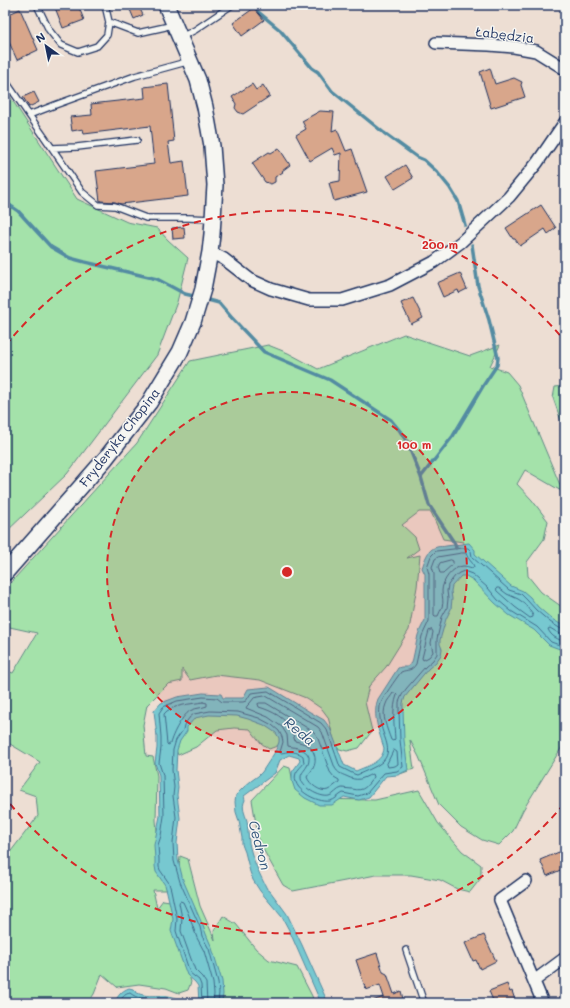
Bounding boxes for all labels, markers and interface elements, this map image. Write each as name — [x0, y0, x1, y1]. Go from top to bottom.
street label: Łabędzia — [475, 22, 535, 46]
north arrow — [26, 26, 66, 66]
text: N — [33, 29, 48, 46]
text: 200 m — [422, 236, 458, 252]
street label: Fryderyka Chopina — [75, 384, 163, 490]
text: 100 m — [397, 436, 431, 452]
centre of rings — [280, 565, 294, 579]
water label: Reda — [280, 712, 320, 750]
water label: Cedron — [244, 818, 276, 872]

